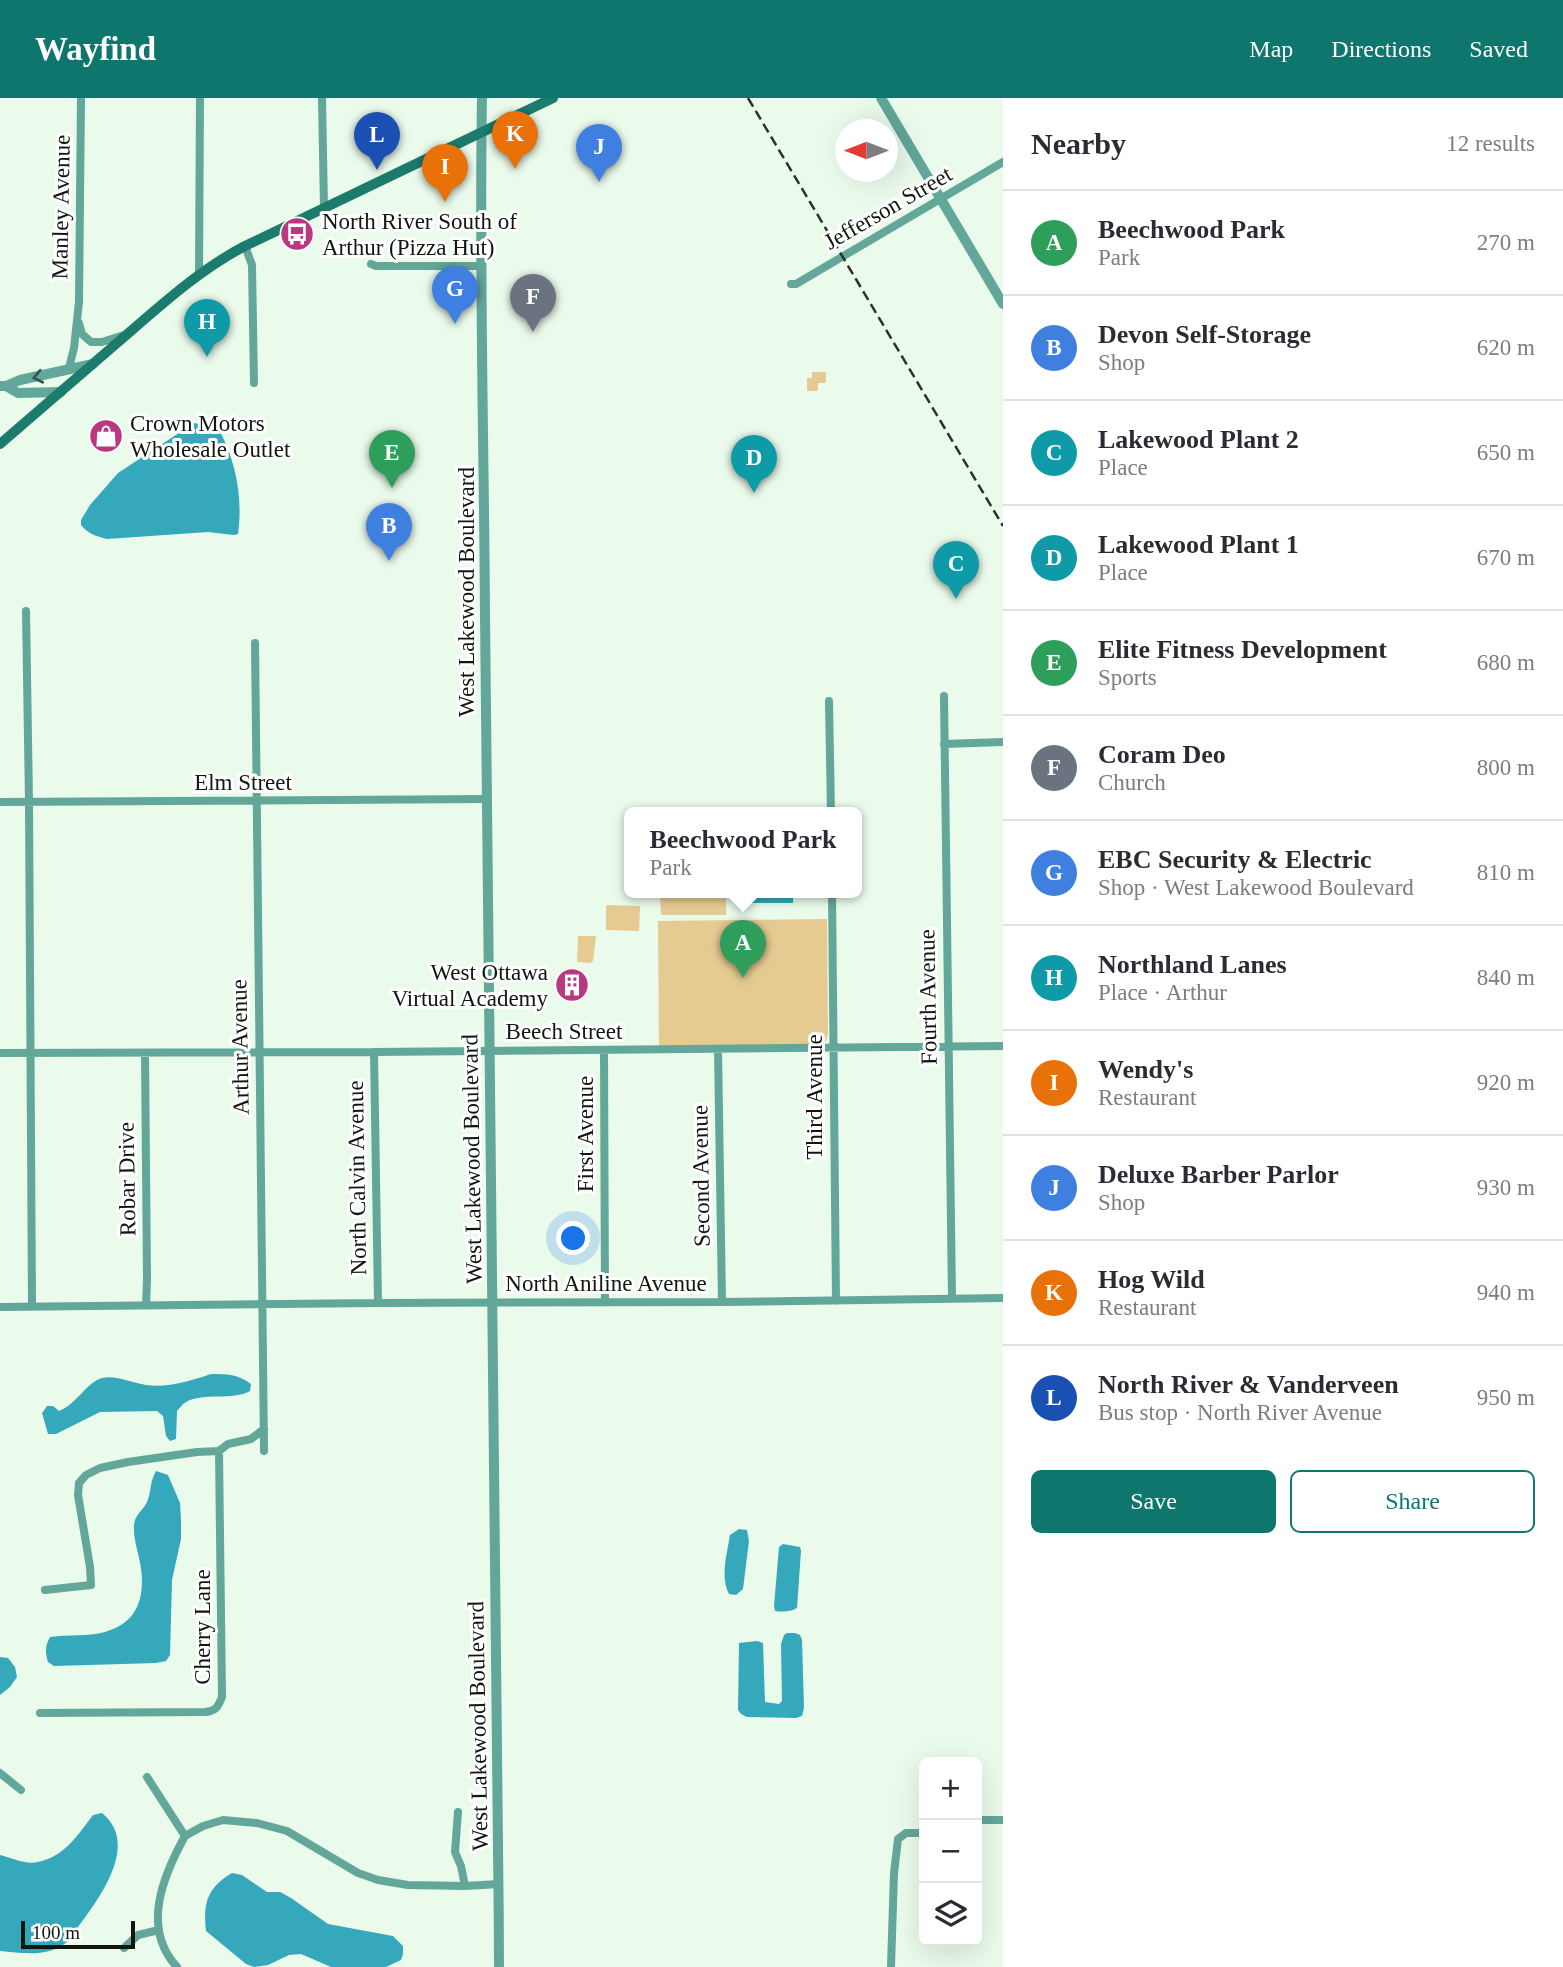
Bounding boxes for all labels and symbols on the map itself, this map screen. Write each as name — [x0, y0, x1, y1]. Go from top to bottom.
pin: K — [492, 111, 538, 169]
pin: L — [354, 112, 400, 170]
north arrow — [835, 119, 898, 182]
pin: J — [576, 124, 622, 182]
street label: Manley Avenue — [47, 135, 75, 279]
pin: I — [422, 144, 468, 202]
street label: Jefferson Street — [820, 161, 957, 255]
place label: North River South of Arthur (Pizza Hut) — [322, 209, 517, 260]
bus stop icon: North River South of Arthur (Pizza Hut) — [278, 215, 316, 253]
pin: G — [432, 266, 478, 324]
pin: F — [510, 274, 556, 332]
pin: H — [184, 299, 230, 357]
one-way arrow — [32, 369, 44, 384]
place label: Crown Motors Wholesale Outlet — [130, 411, 291, 462]
shop icon: Crown Motors Wholesale Outlet — [87, 417, 125, 455]
pin: E — [369, 430, 415, 488]
pin: D — [731, 435, 777, 493]
street label: West Lakewood Boulevard — [454, 467, 479, 717]
pin: B — [366, 503, 412, 561]
pin: C — [933, 541, 979, 599]
street label: Elm Street — [194, 770, 292, 795]
pin: A — [720, 920, 766, 978]
street label: Fourth Avenue — [914, 929, 942, 1065]
place label: West Ottawa Virtual Academy — [392, 960, 548, 1011]
building icon: West Ottawa Virtual Academy — [553, 966, 591, 1004]
street label: Arthur Avenue — [226, 979, 254, 1115]
street label: Beech Street — [506, 1019, 623, 1044]
street label: West Lakewood Boulevard — [457, 1033, 487, 1284]
street label: Third Avenue — [802, 1034, 827, 1160]
street label: First Avenue — [573, 1076, 598, 1192]
street label: North Calvin Avenue — [343, 1080, 371, 1276]
street label: Second Avenue — [687, 1105, 715, 1247]
street label: Robar Drive — [114, 1122, 140, 1236]
your location — [556, 1221, 590, 1255]
street label: North Aniline Avenue — [505, 1271, 707, 1296]
street label: Cherry Lane — [190, 1569, 215, 1685]
street label: West Lakewood Boulevard — [463, 1600, 493, 1851]
scale bar — [21, 1918, 135, 1950]

